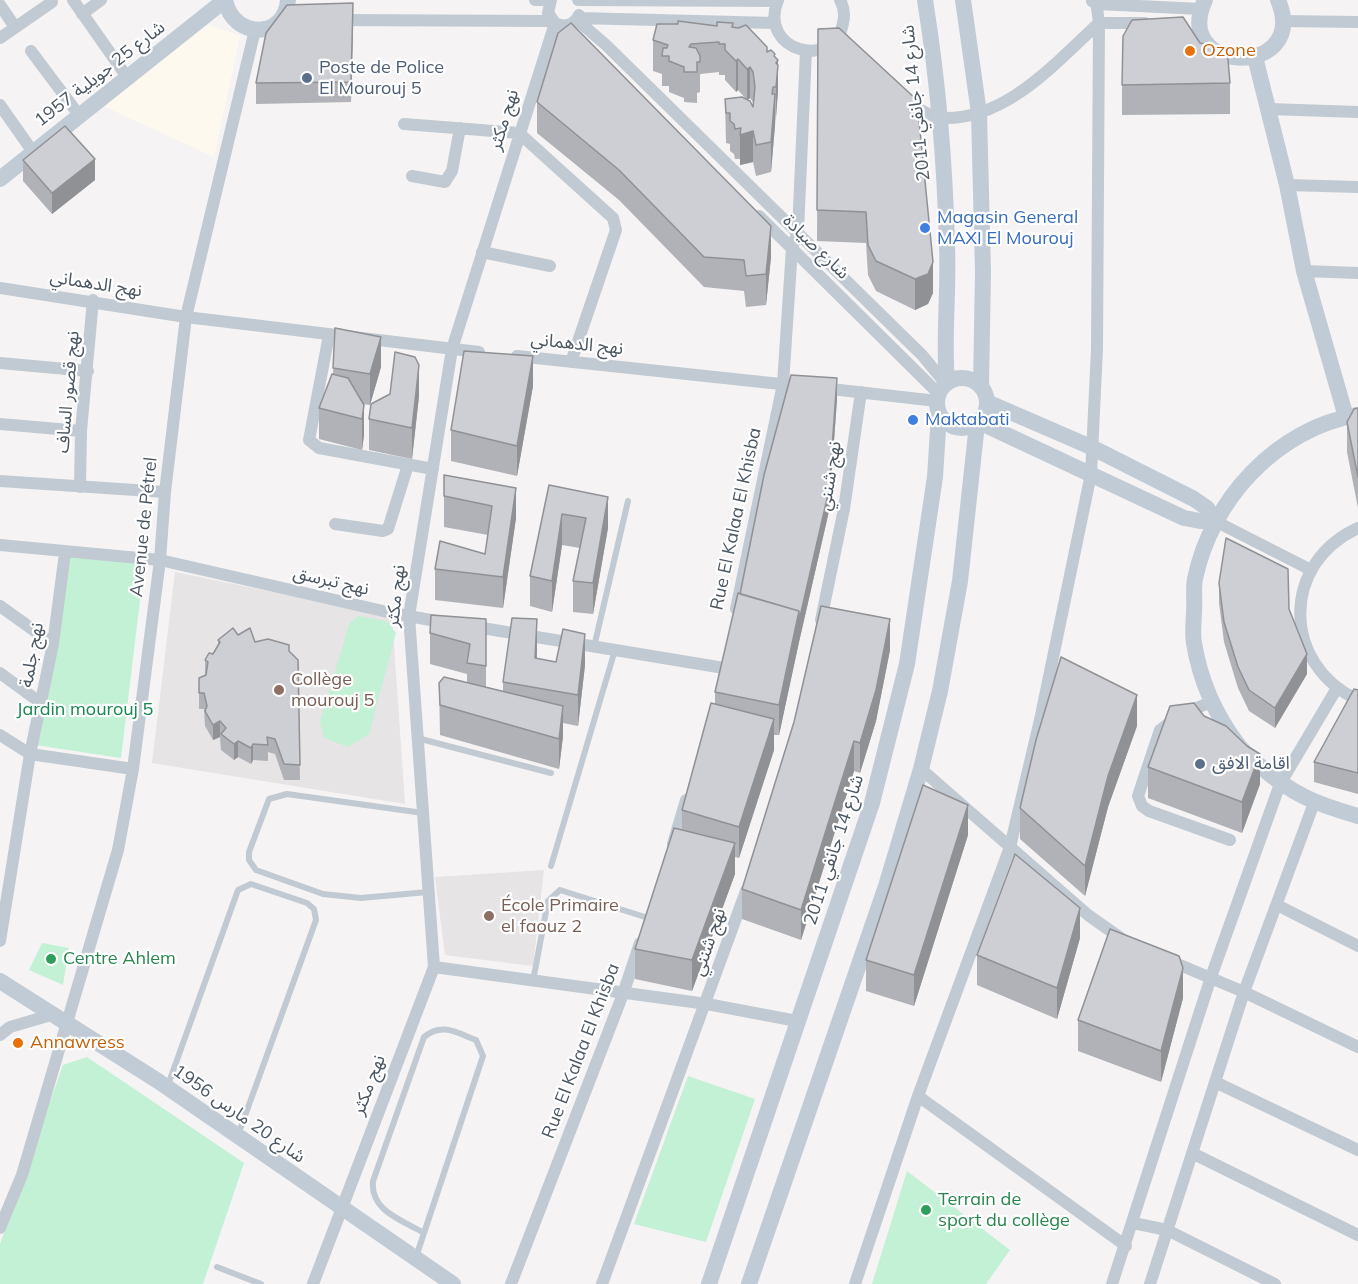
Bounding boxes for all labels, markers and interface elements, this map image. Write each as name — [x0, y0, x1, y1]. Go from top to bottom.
street label: شارع 25 جويلية 1957 — [31, 16, 169, 132]
street label: شارع 14 جانفي 2011 — [897, 24, 935, 182]
place label: Ozone — [1202, 40, 1256, 62]
marker: Ozone — [1183, 44, 1197, 58]
place label: Poste de Police El Mourouj 5 — [319, 57, 444, 100]
marker: Poste de Police El Mourouj 5 — [300, 71, 314, 85]
street label: نهج مكثر — [484, 87, 524, 153]
place label: Magasin General MAXI El Mourouj — [937, 207, 1078, 250]
street label: شارع صيادة — [778, 210, 854, 284]
marker: Magasin General MAXI El Mourouj — [918, 221, 932, 235]
street label: نهج الدهماني — [48, 266, 144, 302]
street label: نهج الدهماني — [530, 328, 624, 360]
street label: نهج قصور الساف — [52, 330, 84, 454]
place label: Maktabati — [925, 409, 1010, 431]
marker: Maktabati — [906, 413, 920, 427]
street label: Rue El Kalaa El Khisba — [706, 426, 766, 612]
street label: نهج شنني — [814, 440, 846, 512]
street label: Avenue de Pétrel — [126, 456, 162, 598]
street label: نهج تبرسق — [291, 562, 371, 600]
street label: نهج مكثر — [382, 564, 410, 628]
street label: نهج جلمة — [16, 621, 48, 689]
place label: Collège mourouj 5 — [291, 669, 374, 712]
marker: Collège mourouj 5 — [272, 683, 286, 697]
park label: Jardin mourouj 5 — [17, 699, 153, 721]
place label: اقامة الافق — [1212, 753, 1290, 775]
marker: اقامة الافق — [1193, 757, 1207, 771]
street label: شارع 14 جانفي 2011 — [799, 772, 869, 928]
place label: École Primaire el faouz 2 — [501, 895, 619, 938]
street label: نهج شنني — [687, 905, 731, 979]
marker: École Primaire el faouz 2 — [482, 909, 496, 923]
place label: Centre Ahlem — [63, 948, 176, 970]
marker: Centre Ahlem — [44, 952, 58, 966]
street label: Rue El Kalaa El Khisba — [538, 960, 624, 1142]
place label: Annawress — [30, 1032, 125, 1054]
marker: Annawress — [11, 1036, 25, 1050]
street label: نهج مكثر — [348, 1052, 390, 1118]
street label: شارع 20 مارس 1956 — [169, 1060, 309, 1168]
place label: Terrain de sport du collège — [938, 1189, 1070, 1232]
marker: Terrain de sport du collège — [919, 1203, 933, 1217]

